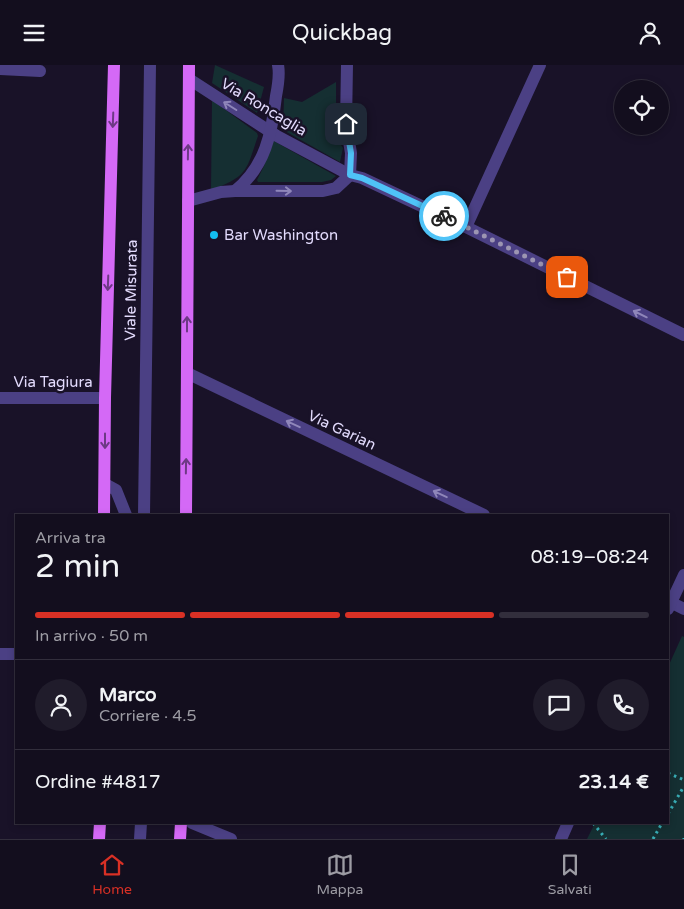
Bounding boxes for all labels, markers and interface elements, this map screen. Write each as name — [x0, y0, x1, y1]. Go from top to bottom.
icon: menu — [20, 19, 48, 47]
icon: person — [636, 19, 664, 47]
text: Quickbag — [292, 20, 392, 46]
street label: Via Roncaglia — [218, 74, 310, 140]
map controls — [614, 80, 669, 135]
button: locate — [614, 80, 669, 135]
one-way arrow — [223, 101, 237, 111]
pin — [325, 103, 367, 145]
icon: home — [332, 110, 360, 138]
one-way arrow — [108, 112, 117, 128]
one-way arrow — [183, 144, 193, 160]
one-way arrow — [275, 186, 291, 195]
courier — [419, 191, 469, 241]
icon: bike — [430, 202, 458, 230]
place label: Bar Washington — [224, 226, 338, 244]
marker: Bar Washington — [208, 229, 220, 241]
street label: Viale Misurata — [121, 239, 141, 341]
pin — [546, 256, 588, 298]
icon: bag — [553, 263, 581, 291]
one-way arrow — [104, 274, 113, 290]
one-way arrow — [633, 308, 648, 318]
one-way arrow — [182, 316, 192, 332]
street label: Via Tagiura — [13, 373, 93, 391]
street label: Via Garian — [305, 406, 379, 454]
one-way arrow — [286, 419, 301, 429]
one-way arrow — [100, 432, 110, 449]
one-way arrow — [181, 459, 191, 475]
one-way arrow — [432, 489, 447, 499]
text: Arriva tra — [35, 528, 106, 548]
text: 08:19–08:24 — [531, 546, 649, 568]
text: 2 min — [35, 548, 120, 586]
text: In arrivo · 50 m — [35, 626, 148, 646]
button: person — [35, 679, 87, 731]
button: chat — [533, 679, 585, 731]
button: phone — [597, 679, 649, 731]
text: Marco — [99, 684, 157, 706]
text: Corriere · 4.5 — [99, 706, 197, 726]
text: Ordine #4817 — [35, 771, 161, 793]
text: 23.14 € — [578, 771, 649, 793]
tab: Home — [92, 851, 132, 898]
tab: Mappa — [316, 851, 363, 898]
tab: Salvati — [548, 851, 592, 898]

